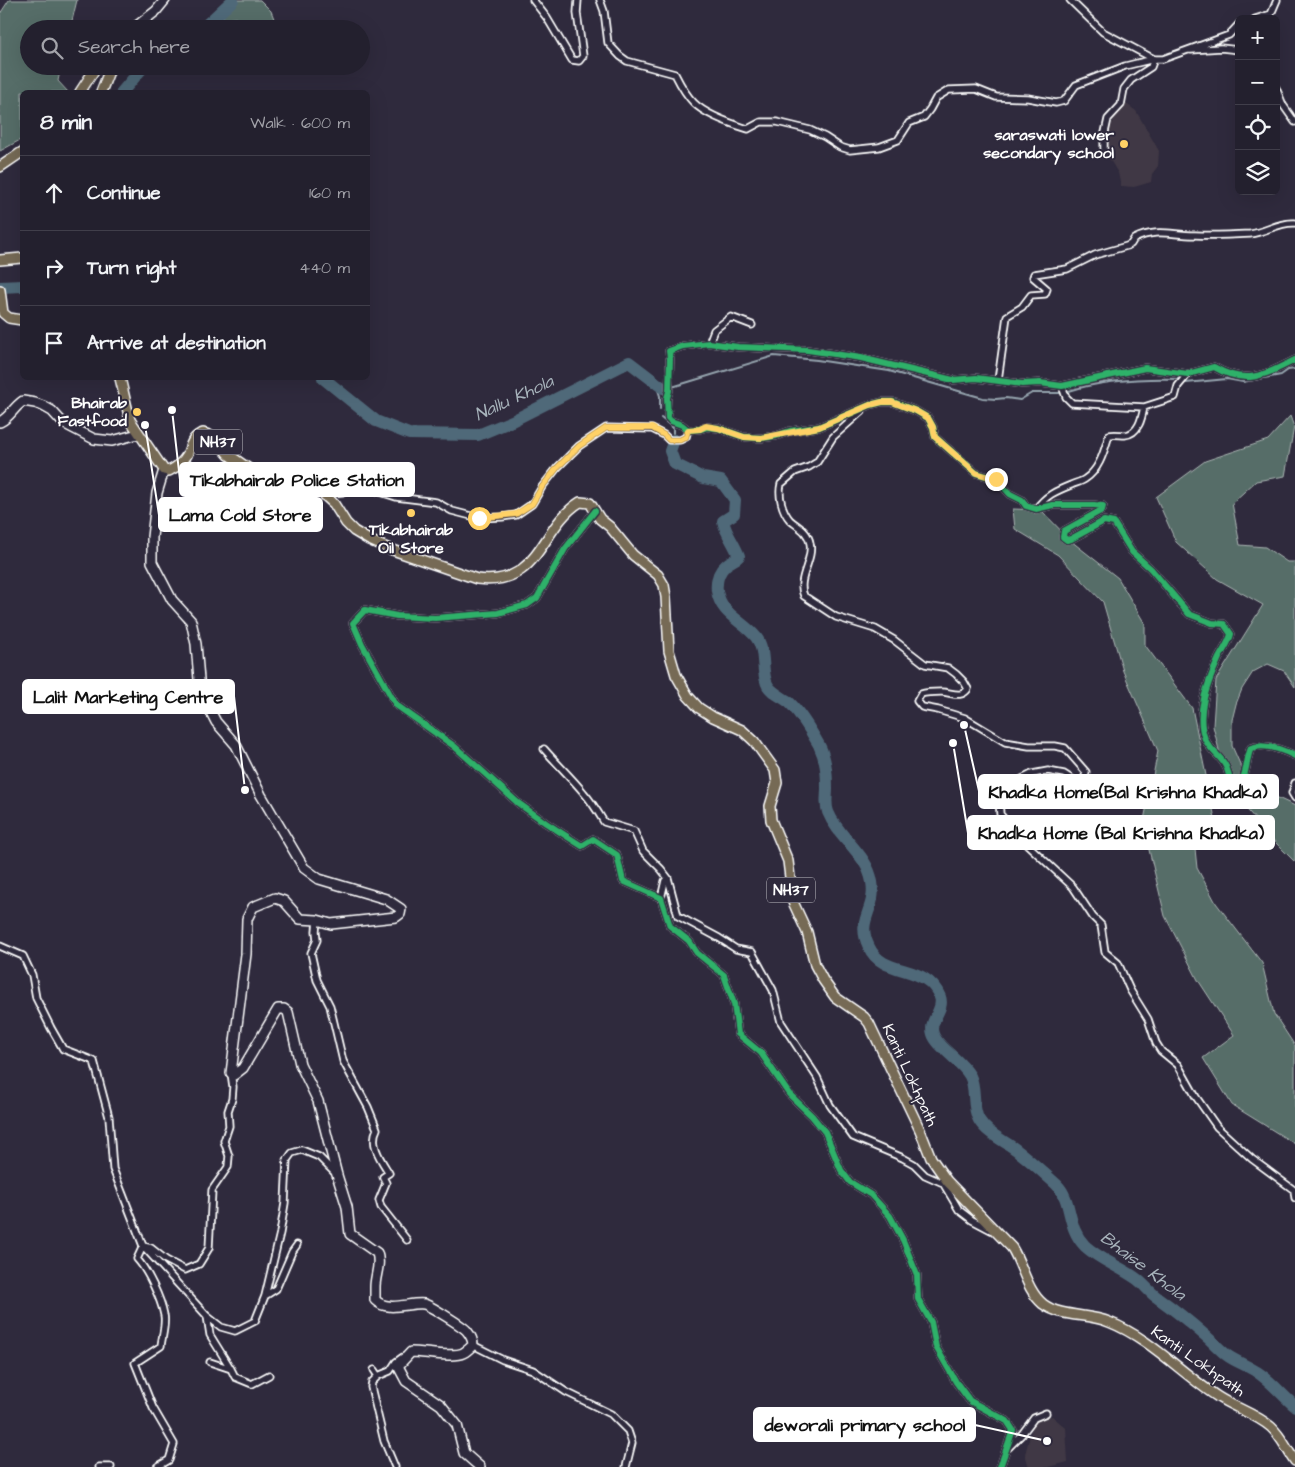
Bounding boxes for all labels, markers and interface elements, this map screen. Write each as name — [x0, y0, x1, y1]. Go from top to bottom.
map controls — [1235, 15, 1280, 195]
button: + — [1235, 15, 1280, 60]
search box — [20, 20, 370, 75]
icon: search — [38, 34, 66, 62]
text: Search here — [78, 34, 190, 61]
button: − — [1235, 60, 1280, 105]
button: locate — [1235, 105, 1280, 150]
text: 8 min — [40, 108, 92, 137]
text: Walk · 600 m — [250, 112, 350, 134]
place label: saraswati lower secondary school — [983, 124, 1114, 165]
marker: saraswati lower secondary school — [1118, 138, 1130, 150]
button: layers — [1235, 150, 1280, 195]
icon: ahead — [40, 179, 68, 207]
text: Continue — [87, 180, 161, 207]
text: 160 m — [309, 182, 350, 204]
icon: right — [40, 254, 68, 282]
text: Turn right — [87, 255, 176, 282]
text: 440 m — [299, 257, 350, 279]
icon: arrive — [40, 329, 68, 357]
text: Arrive at destination — [87, 330, 266, 357]
water label: Nallu Khola — [470, 368, 558, 427]
place label: Bhairab Fastfood — [58, 392, 128, 432]
marker: Bhairab Fastfood — [131, 406, 143, 418]
road number: NH37 — [194, 430, 242, 454]
callout: Tikabhairab Police Station — [180, 463, 414, 496]
text: Tikabhairab Police Station — [189, 468, 404, 493]
route end — [985, 468, 1008, 491]
callout: Lama Cold Store — [159, 498, 322, 531]
text: Lama Cold Store — [169, 503, 312, 528]
marker: Tikabhairab Oil Store — [405, 507, 417, 519]
route start — [468, 507, 491, 530]
place label: Tikabhairab Oil Store — [368, 519, 453, 559]
callout: Lalit Marketing Centre — [23, 680, 234, 713]
text: Lalit Marketing Centre — [33, 685, 223, 711]
callout: Khadka Home(Bal Krishna Khadka) — [979, 775, 1278, 808]
text: Khadka Home(Bal Krishna Khadka) — [988, 780, 1268, 805]
callout: Khadka Home (Bal Krishna Khadka) — [968, 816, 1274, 849]
text: Khadka Home (Bal Krishna Khadka) — [978, 821, 1265, 846]
road number: NH37 — [767, 878, 815, 902]
street label: Kanti Lokhpath — [877, 1020, 943, 1130]
water label: Bhaise Khola — [1095, 1225, 1192, 1307]
street label: Kanti Lokhpath — [1146, 1320, 1250, 1402]
callout: deworali primary school — [754, 1408, 975, 1441]
text: deworali primary school — [764, 1413, 966, 1439]

